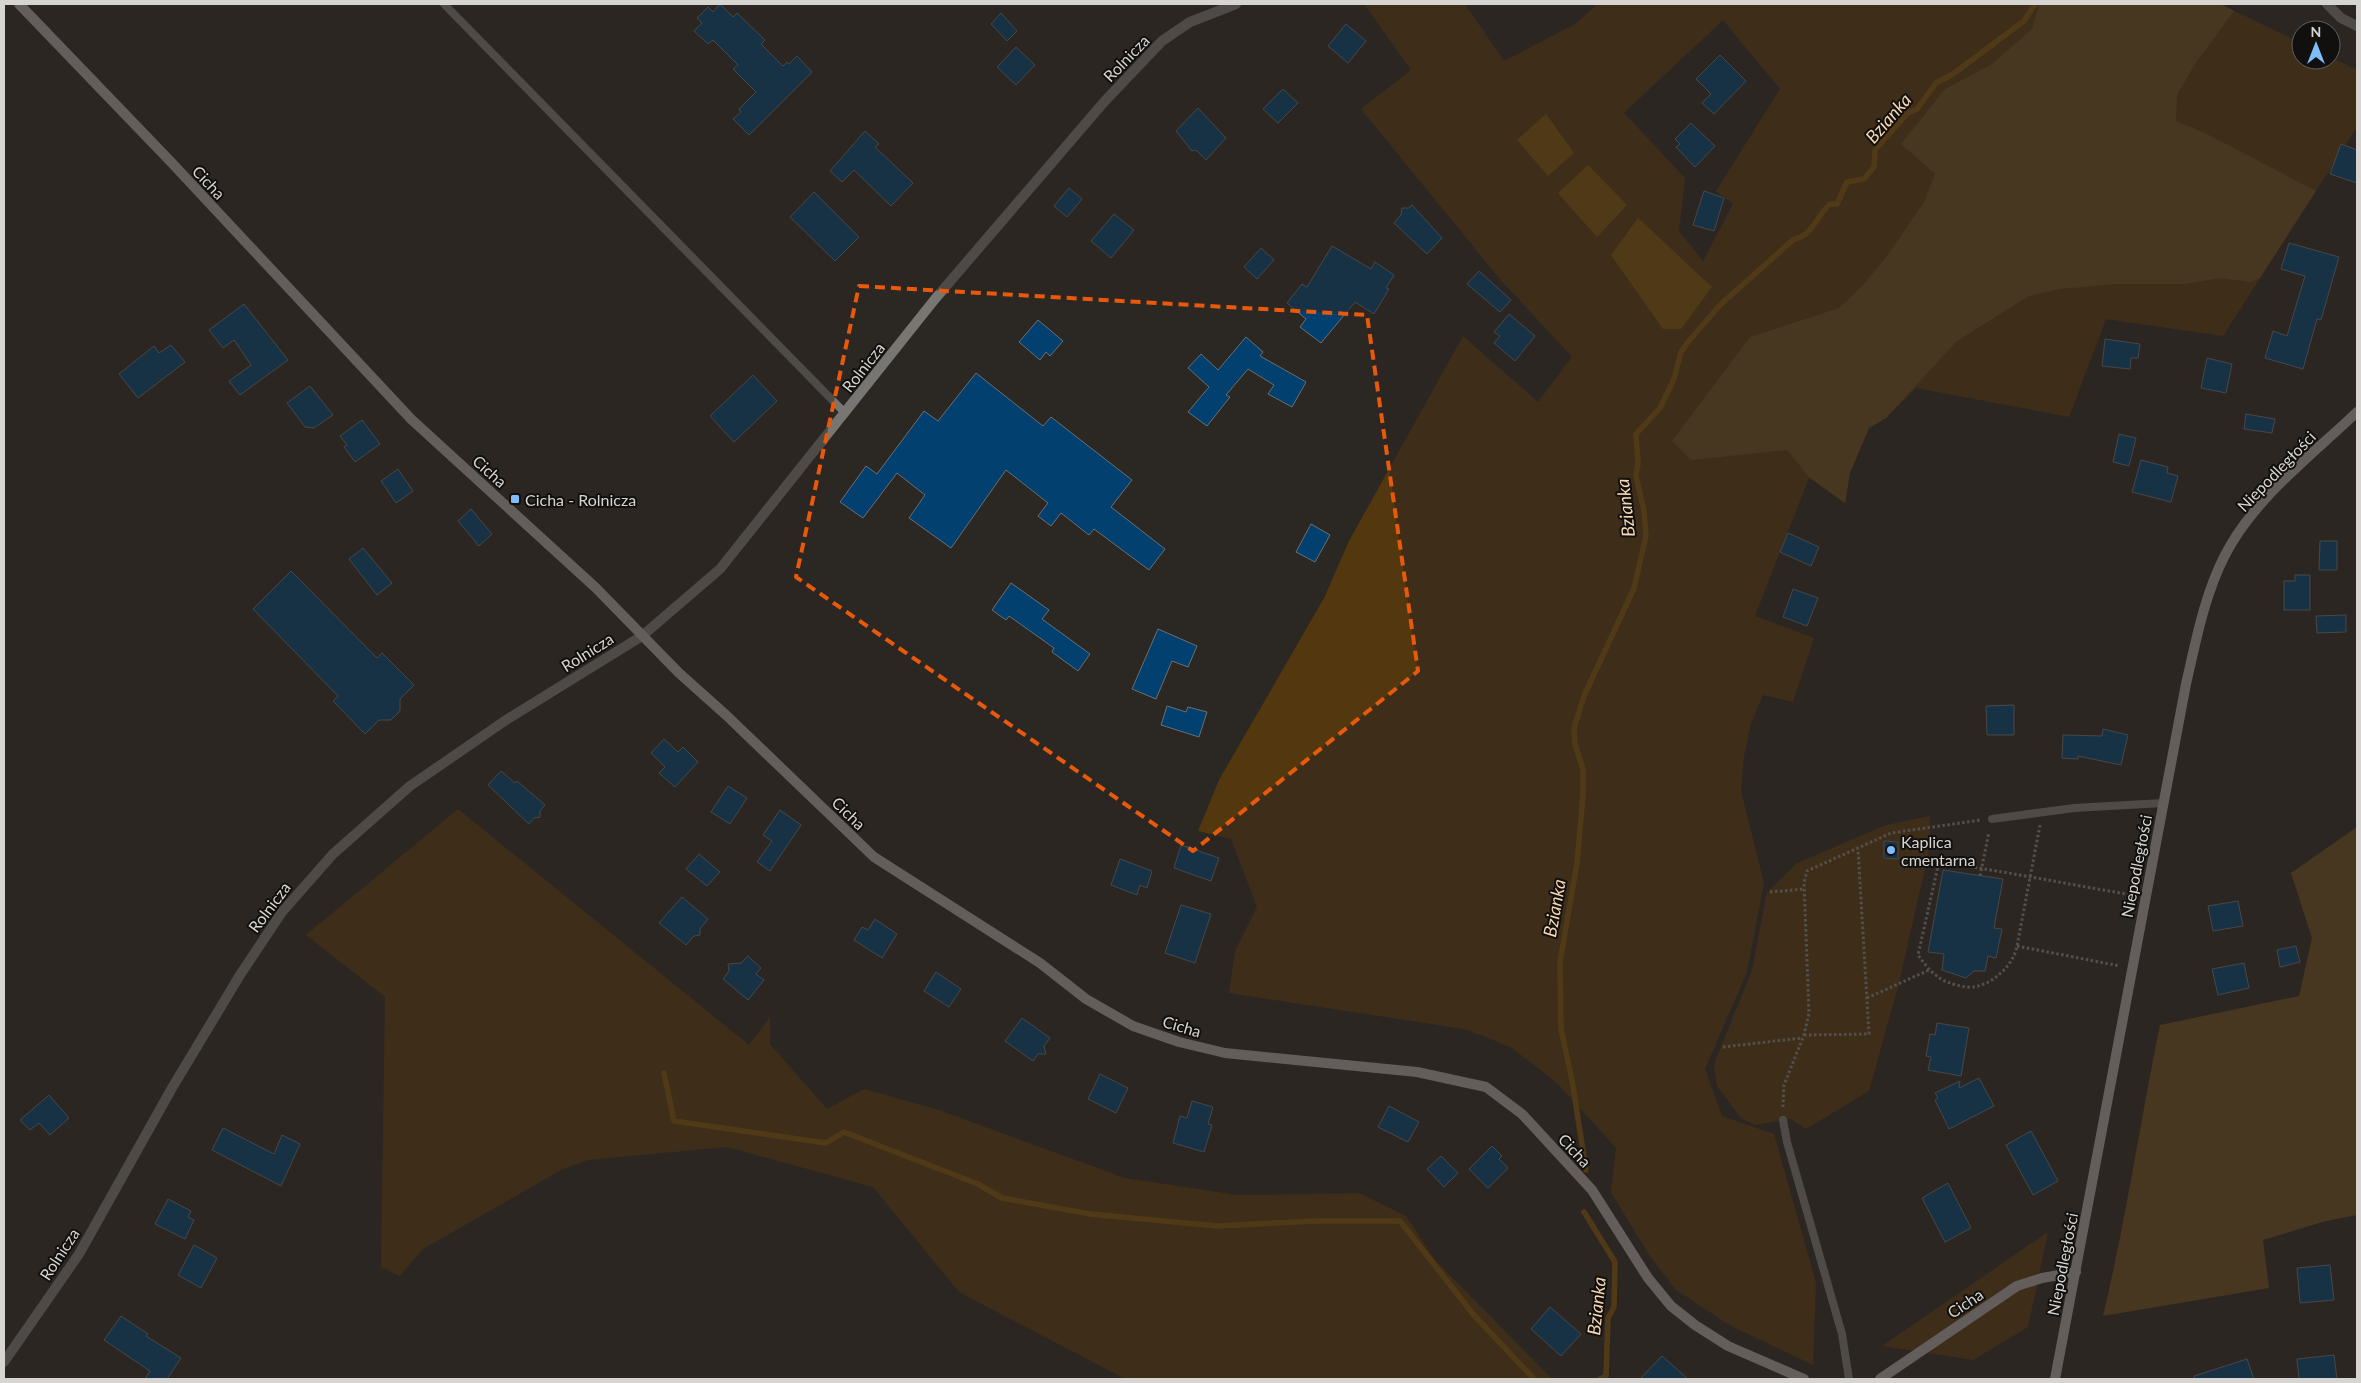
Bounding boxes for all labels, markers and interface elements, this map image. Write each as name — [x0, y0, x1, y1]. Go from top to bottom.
north arrow — [2291, 20, 2341, 70]
text: N — [2311, 23, 2321, 40]
street label: Rolnicza — [1099, 31, 1153, 85]
water label: Bzianka — [1861, 89, 1915, 147]
street label: Cicha — [189, 161, 229, 203]
street label: Rolnicza — [838, 338, 888, 396]
street label: Niepodległości — [2233, 427, 2319, 515]
street label: Cicha — [469, 451, 511, 491]
water label: Bzianka — [1611, 478, 1639, 538]
place label: Cicha - Rolnicza — [525, 490, 636, 509]
marker: Cicha - Rolnicza — [509, 493, 521, 505]
street label: Rolnicza — [557, 629, 617, 675]
street label: Cicha — [828, 793, 870, 833]
street label: Niepodległości — [2117, 813, 2155, 919]
place label: Kaplica cmentarna — [1901, 832, 1975, 869]
marker: Kaplica cmentarna — [1885, 844, 1897, 856]
water label: Bzianka — [1538, 877, 1570, 939]
street label: Rolnicza — [244, 878, 294, 936]
street label: Cicha — [1161, 1011, 1203, 1041]
street label: Cicha — [1555, 1129, 1595, 1171]
street label: Niepodległości — [2043, 1211, 2081, 1317]
street label: Rolnicza — [35, 1225, 83, 1283]
water label: Bzianka — [1582, 1276, 1610, 1336]
street label: Cicha — [1943, 1284, 1987, 1322]

